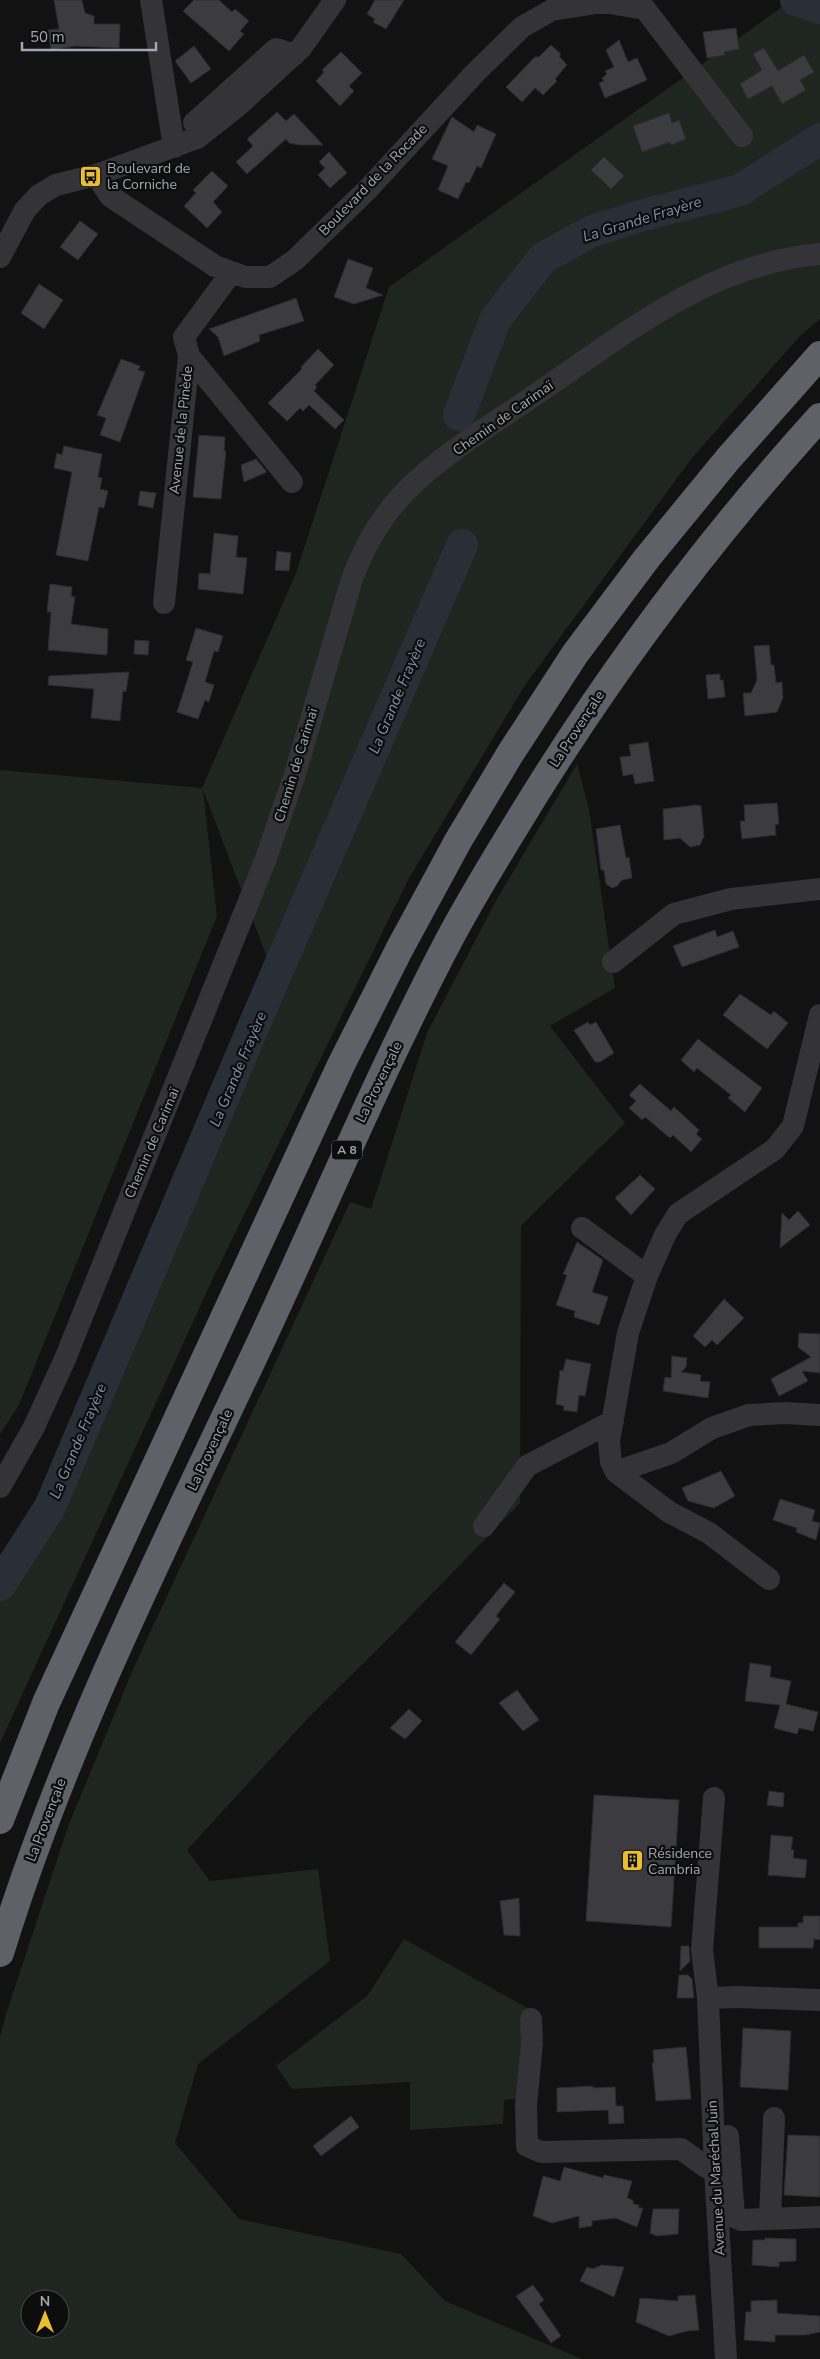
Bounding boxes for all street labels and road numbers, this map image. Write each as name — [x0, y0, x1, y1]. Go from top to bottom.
street label: Boulevard de la Rocade — [315, 120, 431, 240]
street label: Avenue de la Pinède — [165, 365, 197, 495]
street label: Chemin de Carimaï — [449, 376, 558, 460]
street label: La Provençale — [545, 687, 609, 771]
street label: Chemin de Carimaï — [270, 705, 323, 824]
street label: La Provençale — [351, 1038, 407, 1126]
street label: Chemin de Carimaï — [120, 1084, 184, 1201]
road number: A 8 — [332, 1140, 362, 1160]
street label: La Provençale — [183, 1406, 237, 1494]
street label: La Provençale — [21, 1776, 71, 1864]
street label: Avenue du Maréchal Juin — [702, 2100, 730, 2256]

